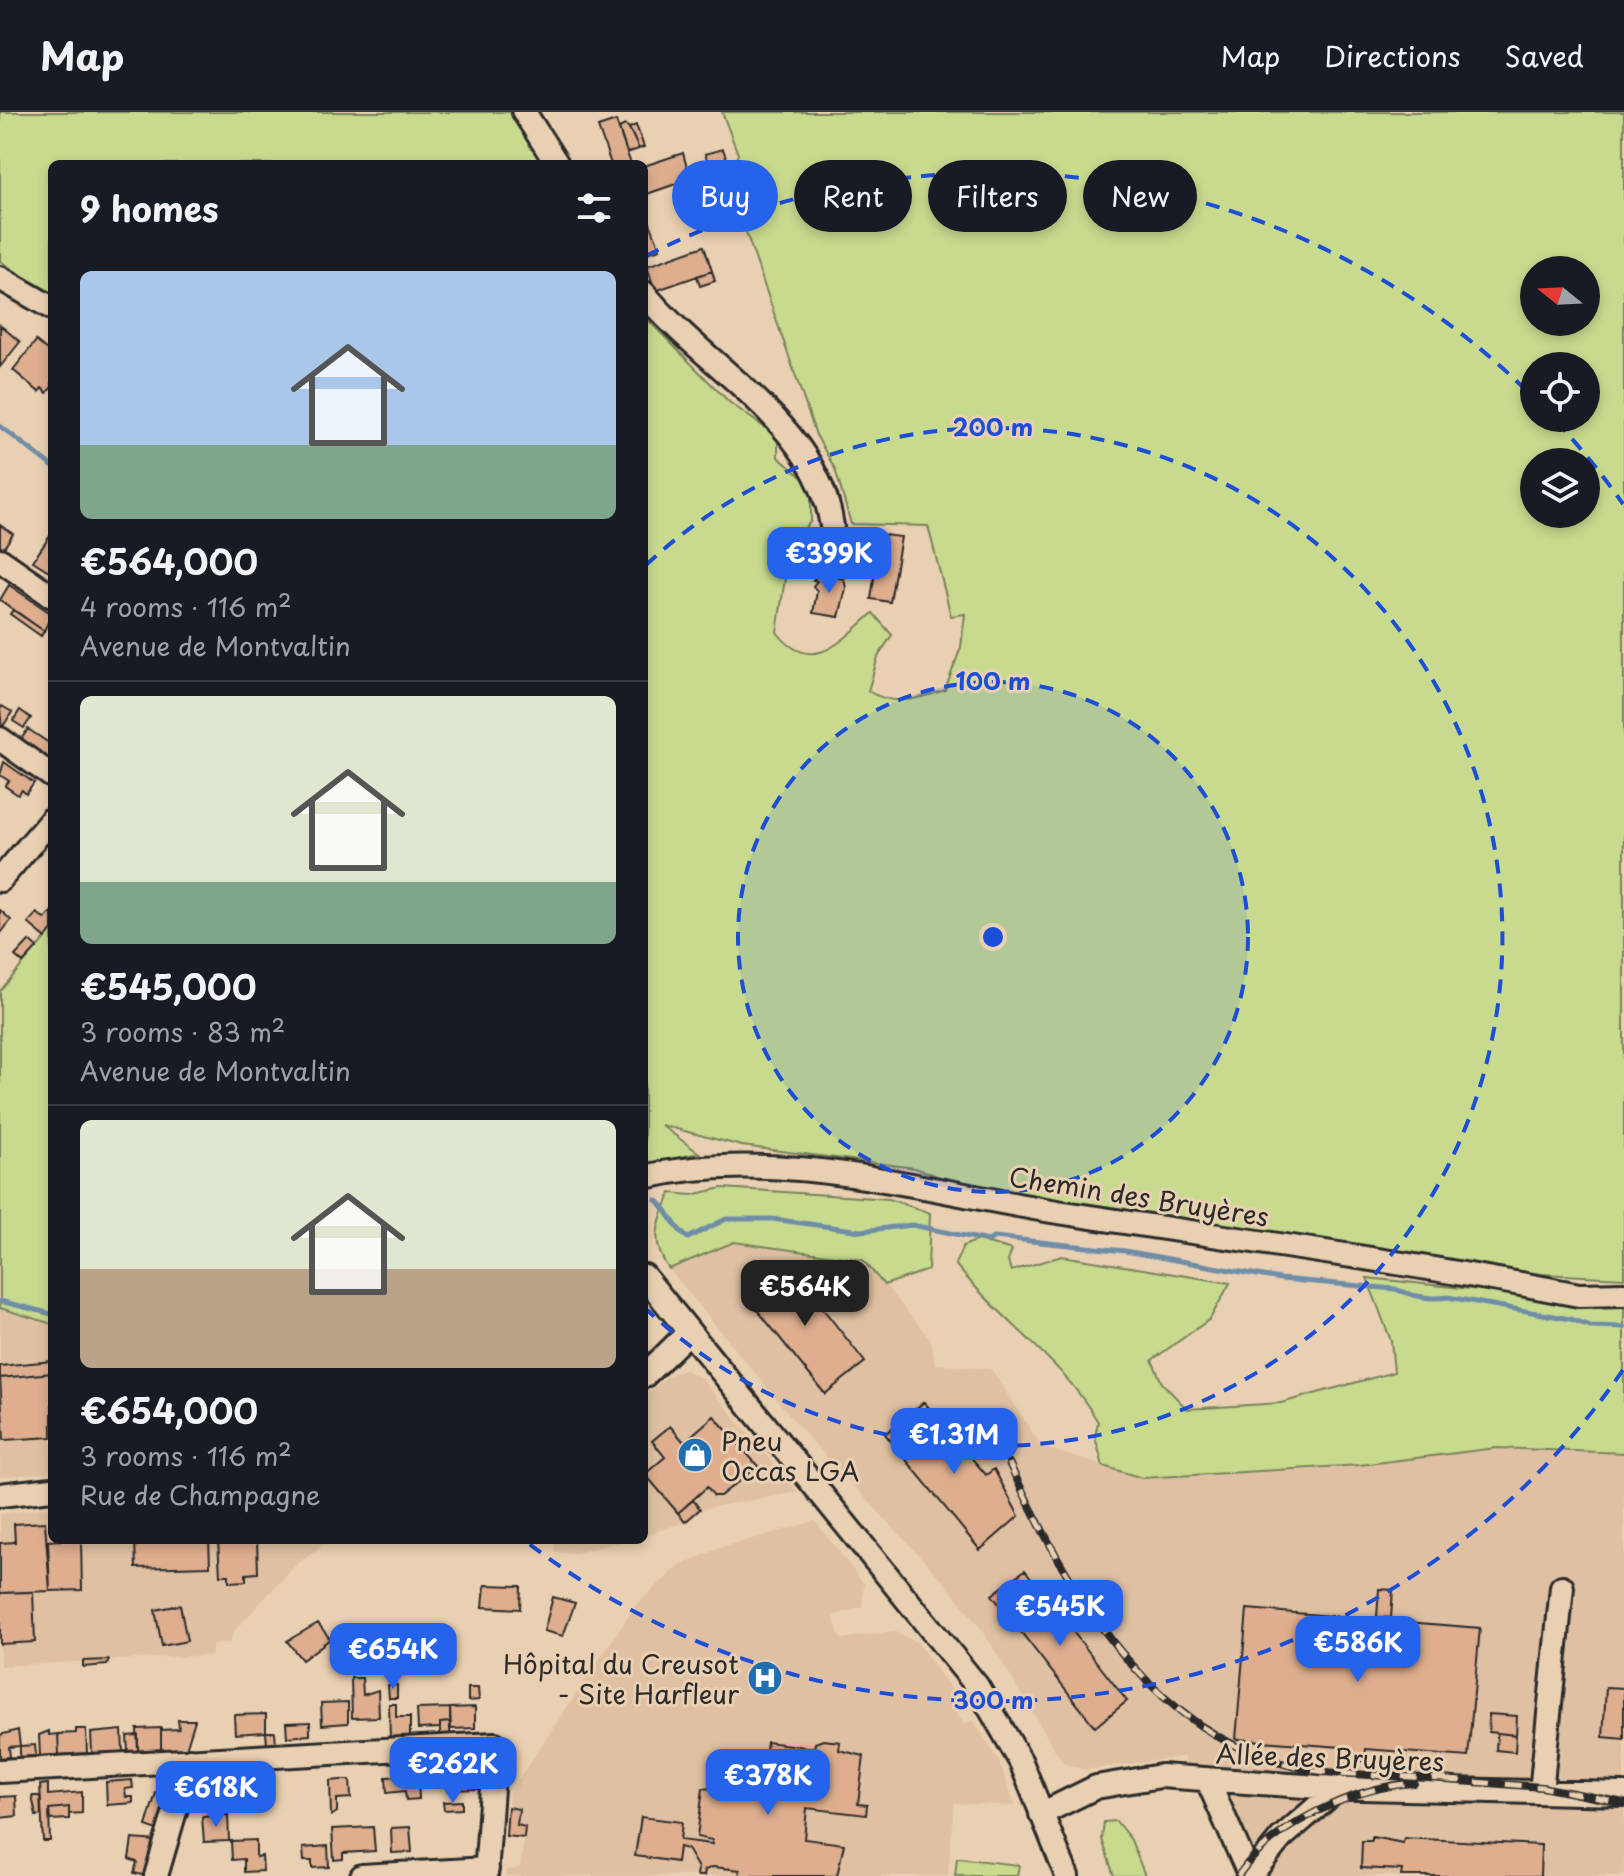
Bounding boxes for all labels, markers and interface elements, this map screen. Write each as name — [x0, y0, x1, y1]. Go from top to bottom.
text: Map — [40, 27, 124, 84]
text: Map — [1221, 34, 1280, 77]
text: Directions — [1324, 34, 1461, 77]
text: Saved — [1505, 34, 1584, 77]
chip: Buy — [672, 160, 778, 232]
chip: Rent — [794, 160, 912, 232]
chip: Filters — [928, 160, 1067, 232]
chip: New — [1083, 160, 1197, 232]
text: 9 homes — [80, 182, 219, 234]
icon: filters — [572, 186, 616, 230]
north arrow — [1520, 256, 1600, 336]
map controls — [1520, 256, 1600, 528]
icon: home — [276, 323, 420, 467]
button: locate — [1520, 352, 1600, 432]
text: 200 m — [953, 408, 1033, 444]
button: layers — [1520, 448, 1600, 528]
pin: €399K — [773, 527, 885, 595]
text: €399K — [785, 533, 873, 572]
text: €564,000 — [80, 535, 258, 587]
text: 4 rooms · 116 m² — [80, 587, 292, 626]
text: Avenue de Montvaltin — [80, 626, 351, 665]
text: 100 m — [956, 662, 1030, 698]
icon: home — [276, 748, 420, 892]
centre of rings — [979, 923, 1007, 951]
text: €545,000 — [80, 960, 256, 1012]
text: 3 rooms · 83 m² — [80, 1012, 285, 1051]
text: Avenue de Montvaltin — [80, 1051, 351, 1090]
street label: Chemin des Bruyères — [1006, 1156, 1272, 1236]
icon: home — [276, 1172, 420, 1316]
pin: €564K — [749, 1260, 861, 1328]
text: €564K — [759, 1266, 851, 1305]
text: €654,000 — [80, 1384, 258, 1436]
pin: €1.31M — [889, 1408, 1019, 1476]
text: €1.31M — [909, 1414, 999, 1453]
place label: Pneu Occas LGA — [721, 1421, 859, 1490]
text: 3 rooms · 116 m² — [80, 1436, 292, 1475]
shop icon: Pneu Occas LGA — [676, 1436, 714, 1474]
text: Rue de Champagne — [80, 1475, 321, 1514]
pin: €545K — [1004, 1580, 1116, 1648]
text: €545K — [1015, 1586, 1105, 1625]
pin: €586K — [1302, 1616, 1414, 1684]
text: €586K — [1313, 1622, 1403, 1661]
pin: €654K — [337, 1623, 449, 1691]
text: €654K — [348, 1629, 438, 1668]
place label: Hôpital du Creusot - Site Harfleur — [503, 1644, 740, 1713]
hospital icon: Hôpital du Creusot - Site Harfleur — [746, 1659, 784, 1697]
text: 300 m — [952, 1681, 1034, 1717]
street label: Allée des Bruyères — [1215, 1734, 1445, 1780]
pin: €262K — [397, 1737, 509, 1805]
text: €262K — [408, 1743, 498, 1782]
pin: €378K — [712, 1749, 824, 1817]
text: €378K — [724, 1755, 812, 1794]
pin: €618K — [160, 1761, 272, 1829]
text: €618K — [174, 1767, 258, 1806]

